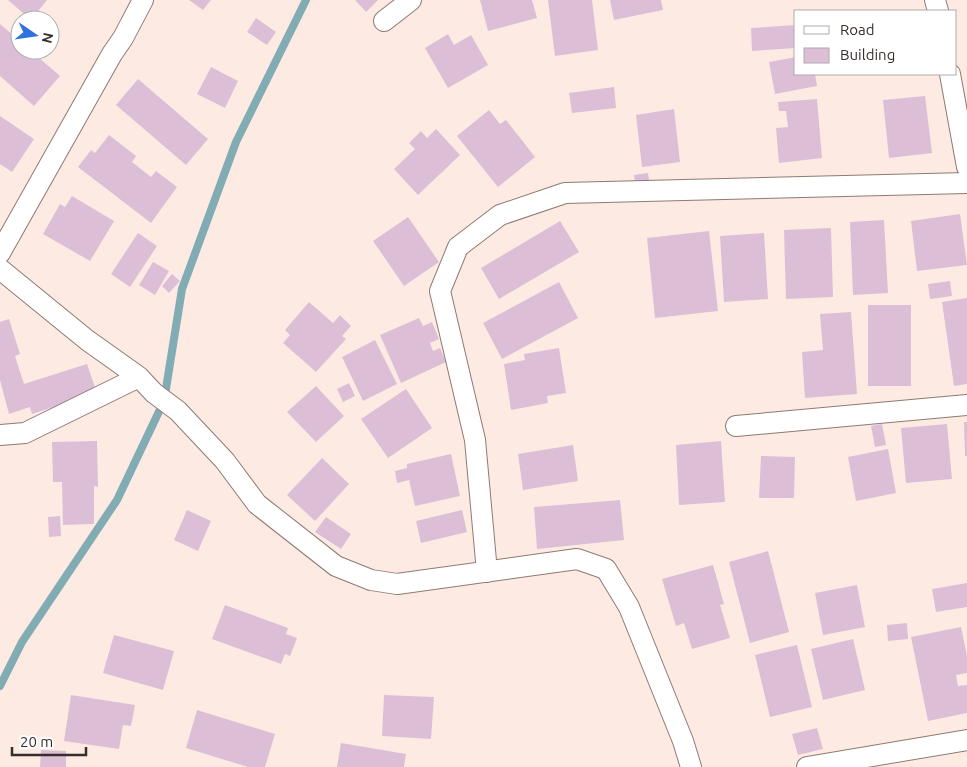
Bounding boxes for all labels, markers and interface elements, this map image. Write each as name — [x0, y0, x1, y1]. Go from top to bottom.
north arrow — [10, 10, 60, 60]
legend — [794, 10, 957, 75]
text: Road — [840, 21, 875, 38]
text: N — [39, 31, 57, 45]
text: Building — [840, 46, 895, 63]
scale bar — [12, 724, 86, 756]
text: 20 m — [20, 733, 53, 750]

